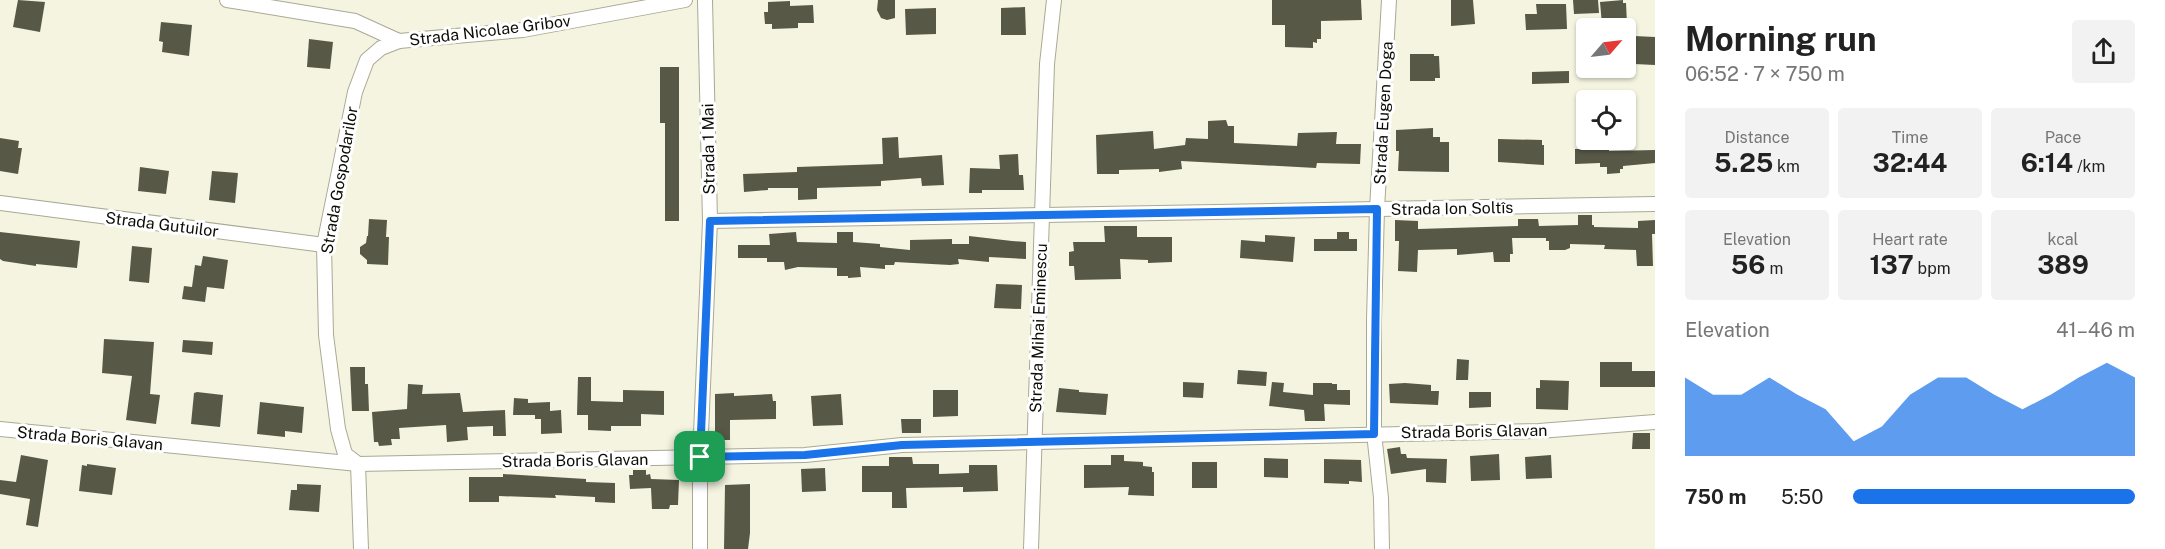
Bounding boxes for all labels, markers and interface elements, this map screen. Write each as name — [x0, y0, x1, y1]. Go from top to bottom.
street label: Strada Nicolae Gribov — [408, 11, 572, 50]
north arrow — [1576, 18, 1636, 78]
map controls — [1576, 18, 1636, 150]
text: Morning run — [1685, 20, 1877, 58]
button: share — [2072, 20, 2135, 83]
street label: Strada Eugen Doga — [1370, 41, 1397, 185]
text: 06:52 · 7 × 750 m — [1685, 62, 1845, 86]
button: locate — [1576, 90, 1636, 150]
street label: Strada 1 Mai — [698, 103, 719, 195]
street label: Strada Gospodarilor — [317, 105, 362, 255]
text: Distance — [1725, 128, 1789, 147]
text: Time — [1892, 128, 1928, 147]
text: Pace — [2045, 128, 2081, 147]
text: 5.25 — [1714, 147, 1773, 178]
text: 32:44 — [1873, 147, 1947, 178]
text: 6:14 — [2021, 147, 2073, 178]
text: km — [1773, 157, 1800, 176]
text: /km — [2073, 157, 2105, 176]
street label: Strada Ion Soltîs — [1391, 198, 1513, 219]
street label: Strada Gutuilor — [104, 208, 220, 241]
text: Elevation — [1723, 230, 1791, 249]
text: Heart rate — [1872, 230, 1948, 249]
text: kcal — [2048, 230, 2078, 249]
street label: Strada Mihai Eminescu — [1026, 243, 1051, 413]
text: 56 — [1731, 249, 1766, 280]
text: 137 — [1869, 249, 1914, 280]
text: 389 — [2037, 249, 2089, 280]
text: m — [1766, 259, 1783, 278]
text: bpm — [1914, 259, 1951, 278]
text: Elevation — [1685, 318, 1770, 342]
text: 41–46 m — [2056, 318, 2135, 342]
street label: Strada Boris Glavan — [1400, 421, 1548, 442]
street label: Strada Boris Glavan — [16, 423, 164, 454]
pin — [674, 431, 725, 482]
icon: arrive — [683, 440, 716, 473]
street label: Strada Boris Glavan — [501, 450, 649, 471]
text: 750 m — [1685, 485, 1746, 509]
text: 5:50 — [1781, 485, 1823, 509]

